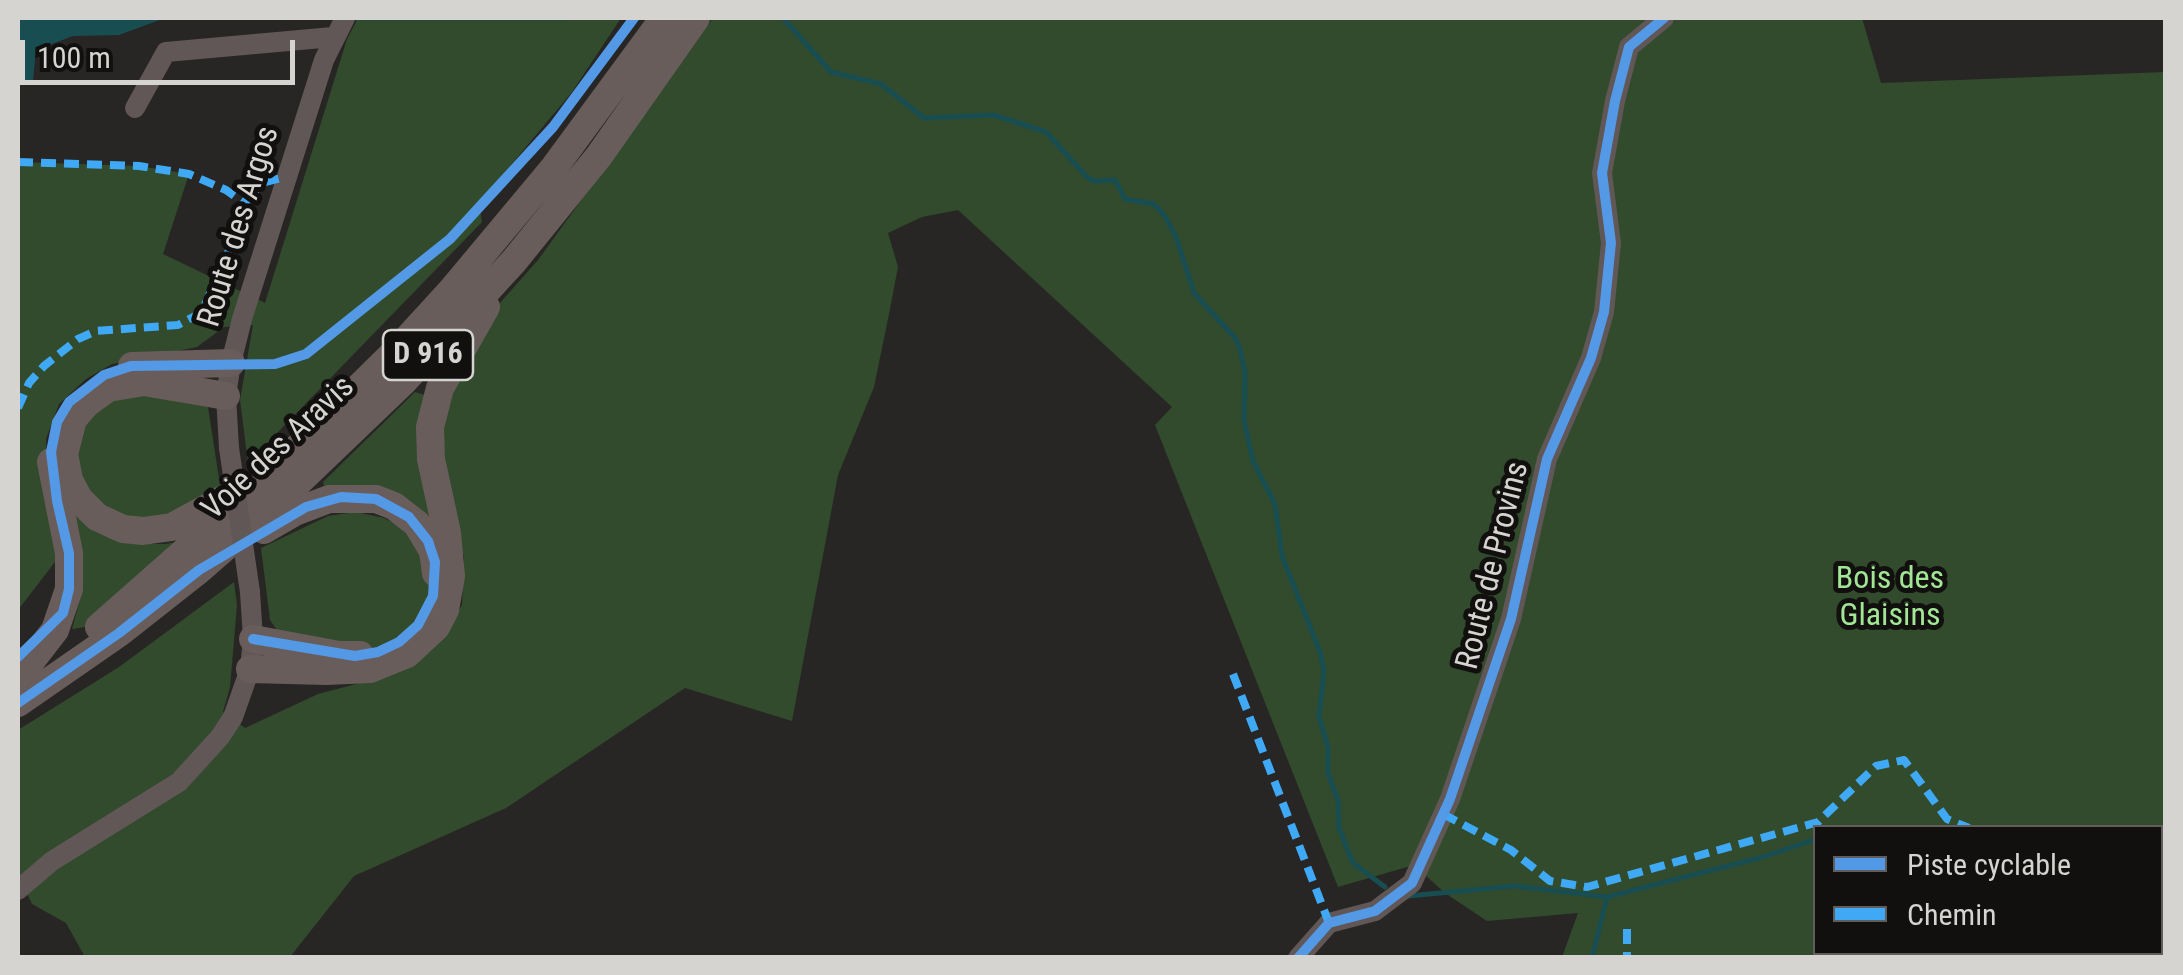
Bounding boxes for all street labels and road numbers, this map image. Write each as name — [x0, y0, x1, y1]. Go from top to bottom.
street label: Route des Argos — [191, 122, 289, 332]
road number: D 916 — [383, 330, 473, 380]
street label: Voie des Aravis — [195, 369, 363, 529]
street label: Route de Provins — [1450, 458, 1538, 674]

